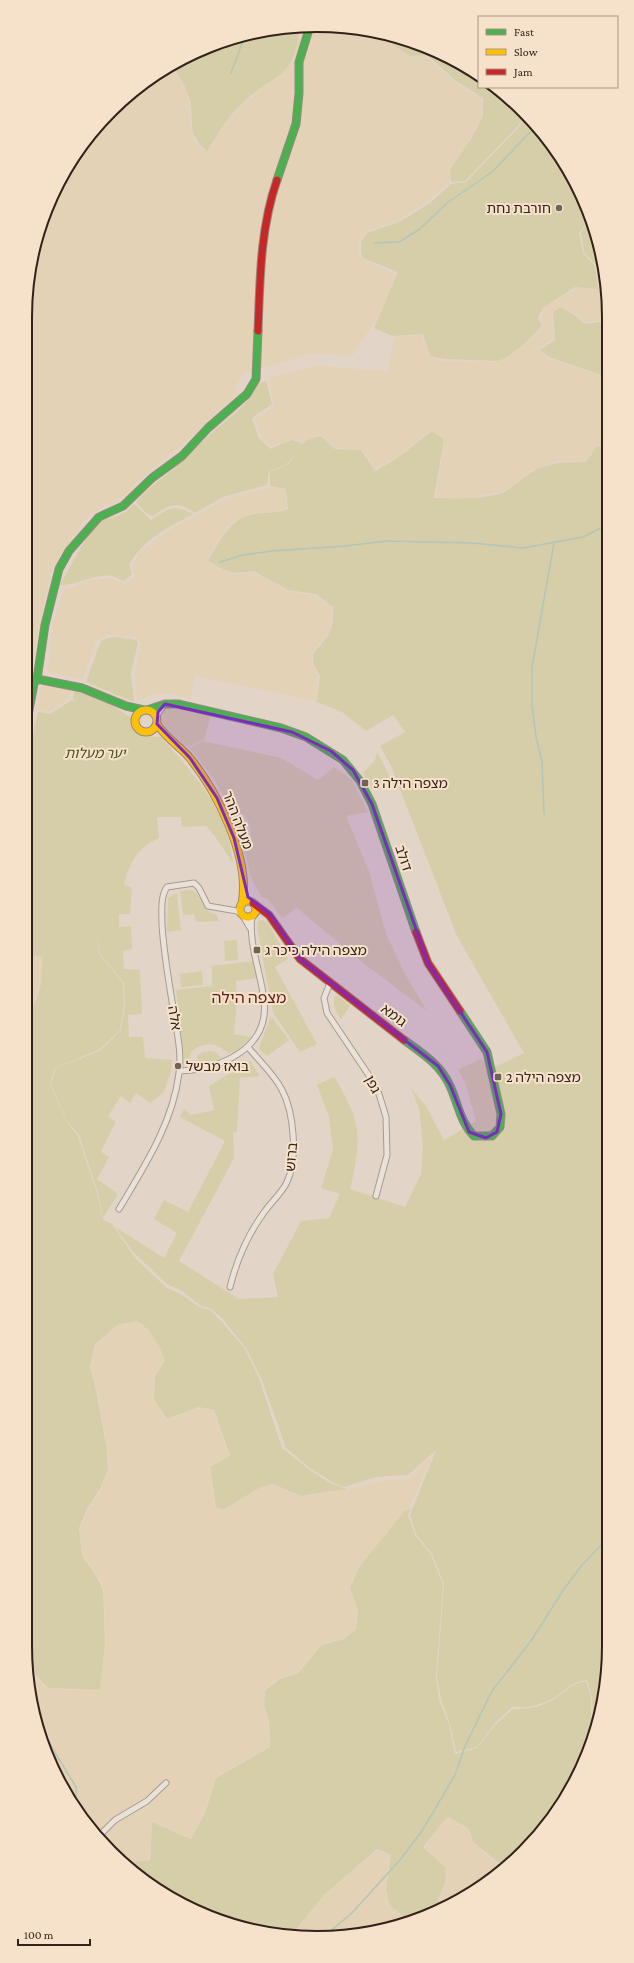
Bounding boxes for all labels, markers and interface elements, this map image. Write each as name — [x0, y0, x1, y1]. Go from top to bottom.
legend — [478, 16, 618, 88]
text: Fast — [514, 25, 535, 39]
text: Slow — [514, 45, 538, 59]
text: Jam — [513, 65, 533, 79]
place label: חורבת נחת — [487, 200, 551, 216]
marker: חורבת נחת — [554, 203, 564, 213]
park label: יער מעלות — [64, 745, 127, 761]
place label: מצפה הילה 3 — [373, 775, 448, 791]
marker: מצפה הילה 3 — [360, 778, 370, 788]
street label: מעלה ההר — [220, 789, 256, 851]
street label: דולב — [392, 843, 416, 874]
place label: מצפה הילה כיכר ג — [265, 942, 367, 958]
marker: מצפה הילה כיכר ג — [252, 945, 262, 955]
district label: מצפה הילה — [212, 989, 286, 1006]
street label: גומא — [378, 1000, 410, 1030]
street label: אלה — [165, 1004, 185, 1032]
place label: בואז מבשל — [186, 1058, 249, 1074]
marker: בואז מבשל — [173, 1061, 183, 1071]
place label: מצפה הילה 2 — [506, 1069, 581, 1085]
street label: גפן — [362, 1072, 384, 1096]
marker: מצפה הילה 2 — [493, 1072, 503, 1082]
street label: ברוש — [282, 1142, 300, 1172]
scale bar — [18, 1921, 90, 1947]
text: 100 m — [24, 1928, 54, 1942]

